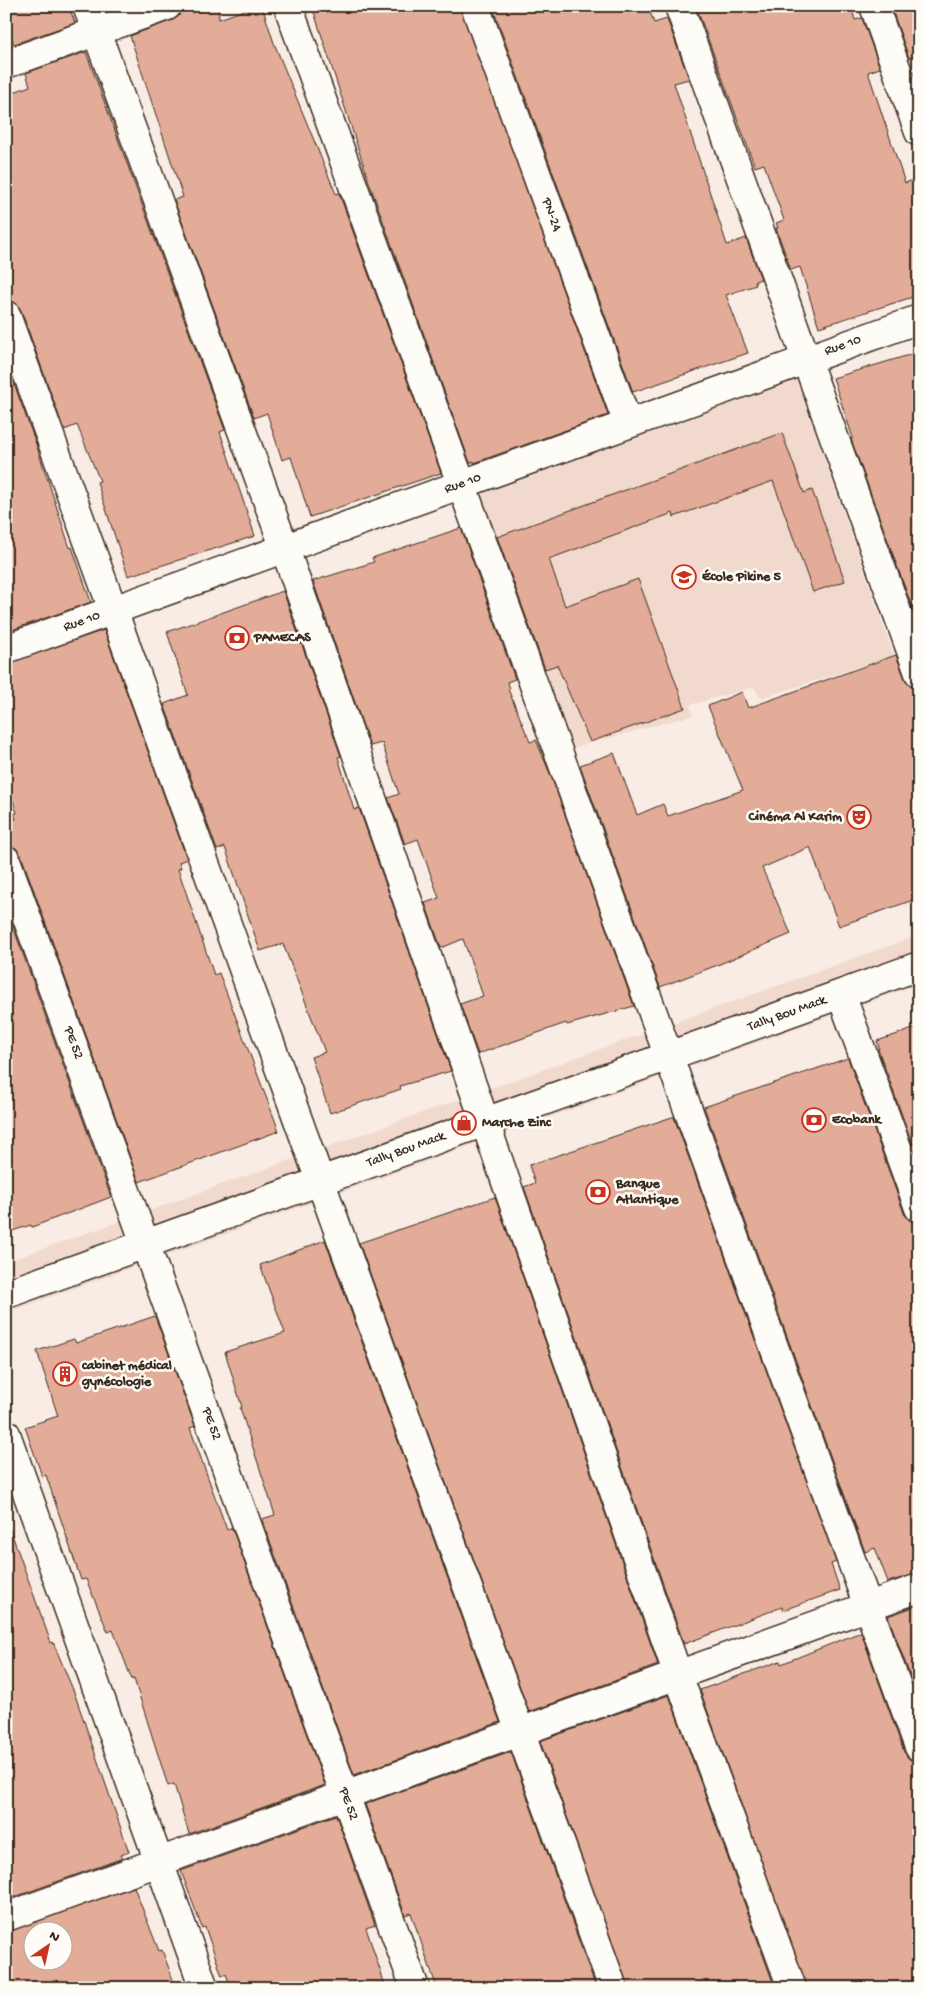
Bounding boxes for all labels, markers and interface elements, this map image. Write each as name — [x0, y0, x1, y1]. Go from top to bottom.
street label: PN-24 — [537, 195, 565, 235]
street label: Rue 10 — [822, 331, 864, 360]
street label: Rue 10 — [442, 469, 484, 498]
school or university icon: École Pikine 5 — [671, 564, 697, 590]
place label: École Pikine 5 — [702, 569, 782, 586]
street label: Rue 10 — [61, 607, 103, 636]
bank icon: PAMECAS — [224, 625, 250, 651]
place label: PAMECAS — [253, 630, 311, 647]
theatre icon: Cinéma Al Karim — [846, 804, 872, 830]
place label: Cinéma Al Karim — [747, 809, 842, 826]
street label: Tally Bou Mack — [744, 991, 830, 1036]
street label: PE 52 — [59, 1023, 87, 1062]
bank icon: Ecobank — [801, 1107, 827, 1133]
shop icon: Marche Zinc — [451, 1110, 477, 1136]
place label: Ecobank — [832, 1112, 883, 1129]
place label: Marche Zinc — [482, 1115, 552, 1132]
street label: Tally Bou Mack — [363, 1127, 449, 1172]
place label: Banque Atlantique — [615, 1176, 679, 1209]
bank icon: Banque Atlantique — [585, 1179, 611, 1205]
place label: cabinet médical gynécologie — [81, 1358, 172, 1391]
building icon: cabinet médical gynécologie — [52, 1361, 78, 1387]
street label: PE 52 — [197, 1404, 225, 1443]
street label: PE 52 — [334, 1784, 362, 1823]
north arrow — [22, 1922, 72, 1972]
text: N — [45, 1928, 62, 1947]

